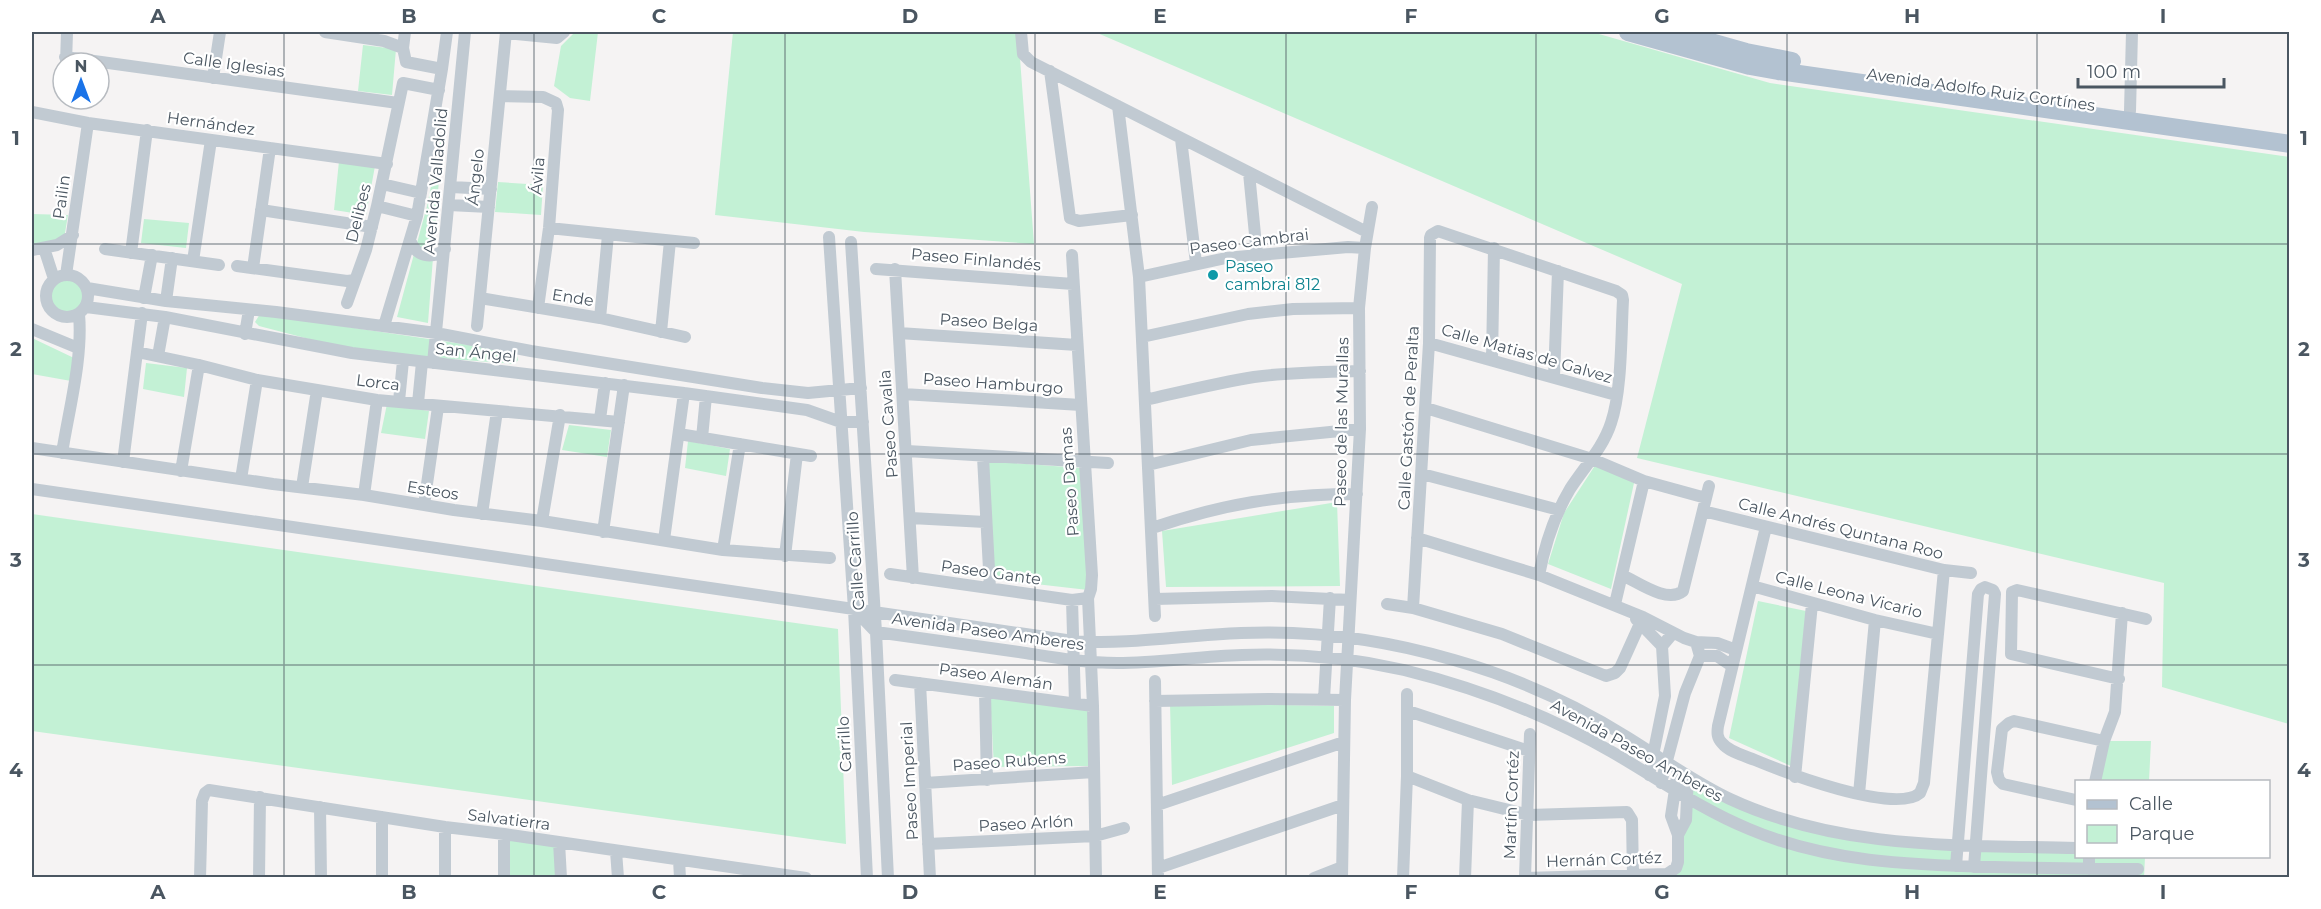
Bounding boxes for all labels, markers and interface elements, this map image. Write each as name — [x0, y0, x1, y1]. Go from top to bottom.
text: A — [149, 4, 166, 28]
text: B — [401, 4, 417, 28]
text: C — [652, 4, 667, 28]
text: D — [902, 4, 918, 28]
text: E — [1153, 4, 1167, 28]
text: F — [1405, 4, 1418, 28]
text: G — [1654, 4, 1670, 28]
text: H — [1904, 4, 1920, 28]
text: I — [2160, 4, 2166, 28]
street label: Calle Iglesias — [182, 48, 286, 81]
north arrow — [51, 51, 111, 111]
scale bar — [2078, 51, 2224, 89]
text: N — [75, 57, 87, 76]
text: 100 m — [2087, 61, 2141, 83]
street label: Avenida Adolfo Ruiz Cortínes — [1865, 64, 2097, 115]
street label: Avenida Valladolid — [420, 107, 451, 255]
street label: Hernández — [166, 108, 256, 139]
text: 1 — [12, 126, 20, 150]
text: 1 — [2300, 126, 2308, 150]
street label: Ángelo — [463, 148, 488, 207]
street label: Ávila — [526, 156, 549, 196]
street label: Pailin — [49, 174, 74, 220]
street label: Delibes — [342, 182, 375, 244]
street label: Paseo Cambrai — [1188, 225, 1310, 258]
street label: Paseo Finlandés — [910, 244, 1042, 275]
place label: Paseo cambrai 812 — [1225, 257, 1320, 294]
marker: Paseo cambrai 812 — [1206, 268, 1220, 282]
street label: Ende — [551, 285, 595, 310]
street label: Paseo Belga — [939, 310, 1039, 335]
street label: Calle Matias de Galvez — [1439, 320, 1615, 387]
street label: Calle Gastón de Peralta — [1394, 325, 1423, 511]
text: 2 — [10, 337, 22, 361]
street label: Paseo de las Murallas — [1331, 337, 1352, 507]
text: 2 — [2298, 337, 2310, 361]
street label: San Ángel — [434, 339, 517, 366]
street label: Paseo Cavalia — [875, 369, 902, 479]
street label: Paseo Hamburgo — [922, 369, 1064, 398]
street label: Lorca — [355, 370, 401, 395]
street label: Paseo Damas — [1056, 427, 1083, 537]
street label: Esteos — [406, 477, 460, 504]
street label: Calle Andrés Quntana Roo — [1736, 494, 1945, 563]
street label: Calle Carrillo — [843, 511, 868, 611]
text: 3 — [9, 548, 22, 572]
text: 3 — [2297, 548, 2310, 572]
street label: Paseo Gante — [940, 556, 1042, 589]
street label: Calle Leona Vicario — [1773, 567, 1924, 622]
street label: Avenida Paseo Amberes — [891, 609, 1085, 654]
street label: Paseo Alemán — [938, 659, 1054, 694]
street label: Avenida Paseo Amberes — [1547, 695, 1726, 806]
street label: Carrillo — [834, 715, 855, 773]
street label: Paseo Imperial — [897, 721, 922, 841]
street label: Paseo Rubens — [952, 748, 1067, 775]
street label: Martín Cortéz — [1500, 750, 1523, 860]
text: 4 — [9, 758, 23, 782]
text: 4 — [2297, 758, 2311, 782]
legend — [2075, 780, 2270, 858]
text: Calle — [2129, 793, 2173, 815]
street label: Salvatierra — [466, 805, 551, 834]
street label: Paseo Arlón — [978, 812, 1074, 835]
text: Parque — [2129, 823, 2195, 845]
street label: Hernán Cortéz — [1546, 848, 1662, 871]
text: A — [149, 880, 166, 904]
text: B — [401, 880, 417, 904]
text: C — [652, 880, 667, 904]
text: D — [902, 880, 918, 904]
text: E — [1153, 880, 1167, 904]
text: F — [1405, 880, 1418, 904]
text: G — [1654, 880, 1670, 904]
text: H — [1904, 880, 1920, 904]
text: I — [2160, 880, 2166, 904]

